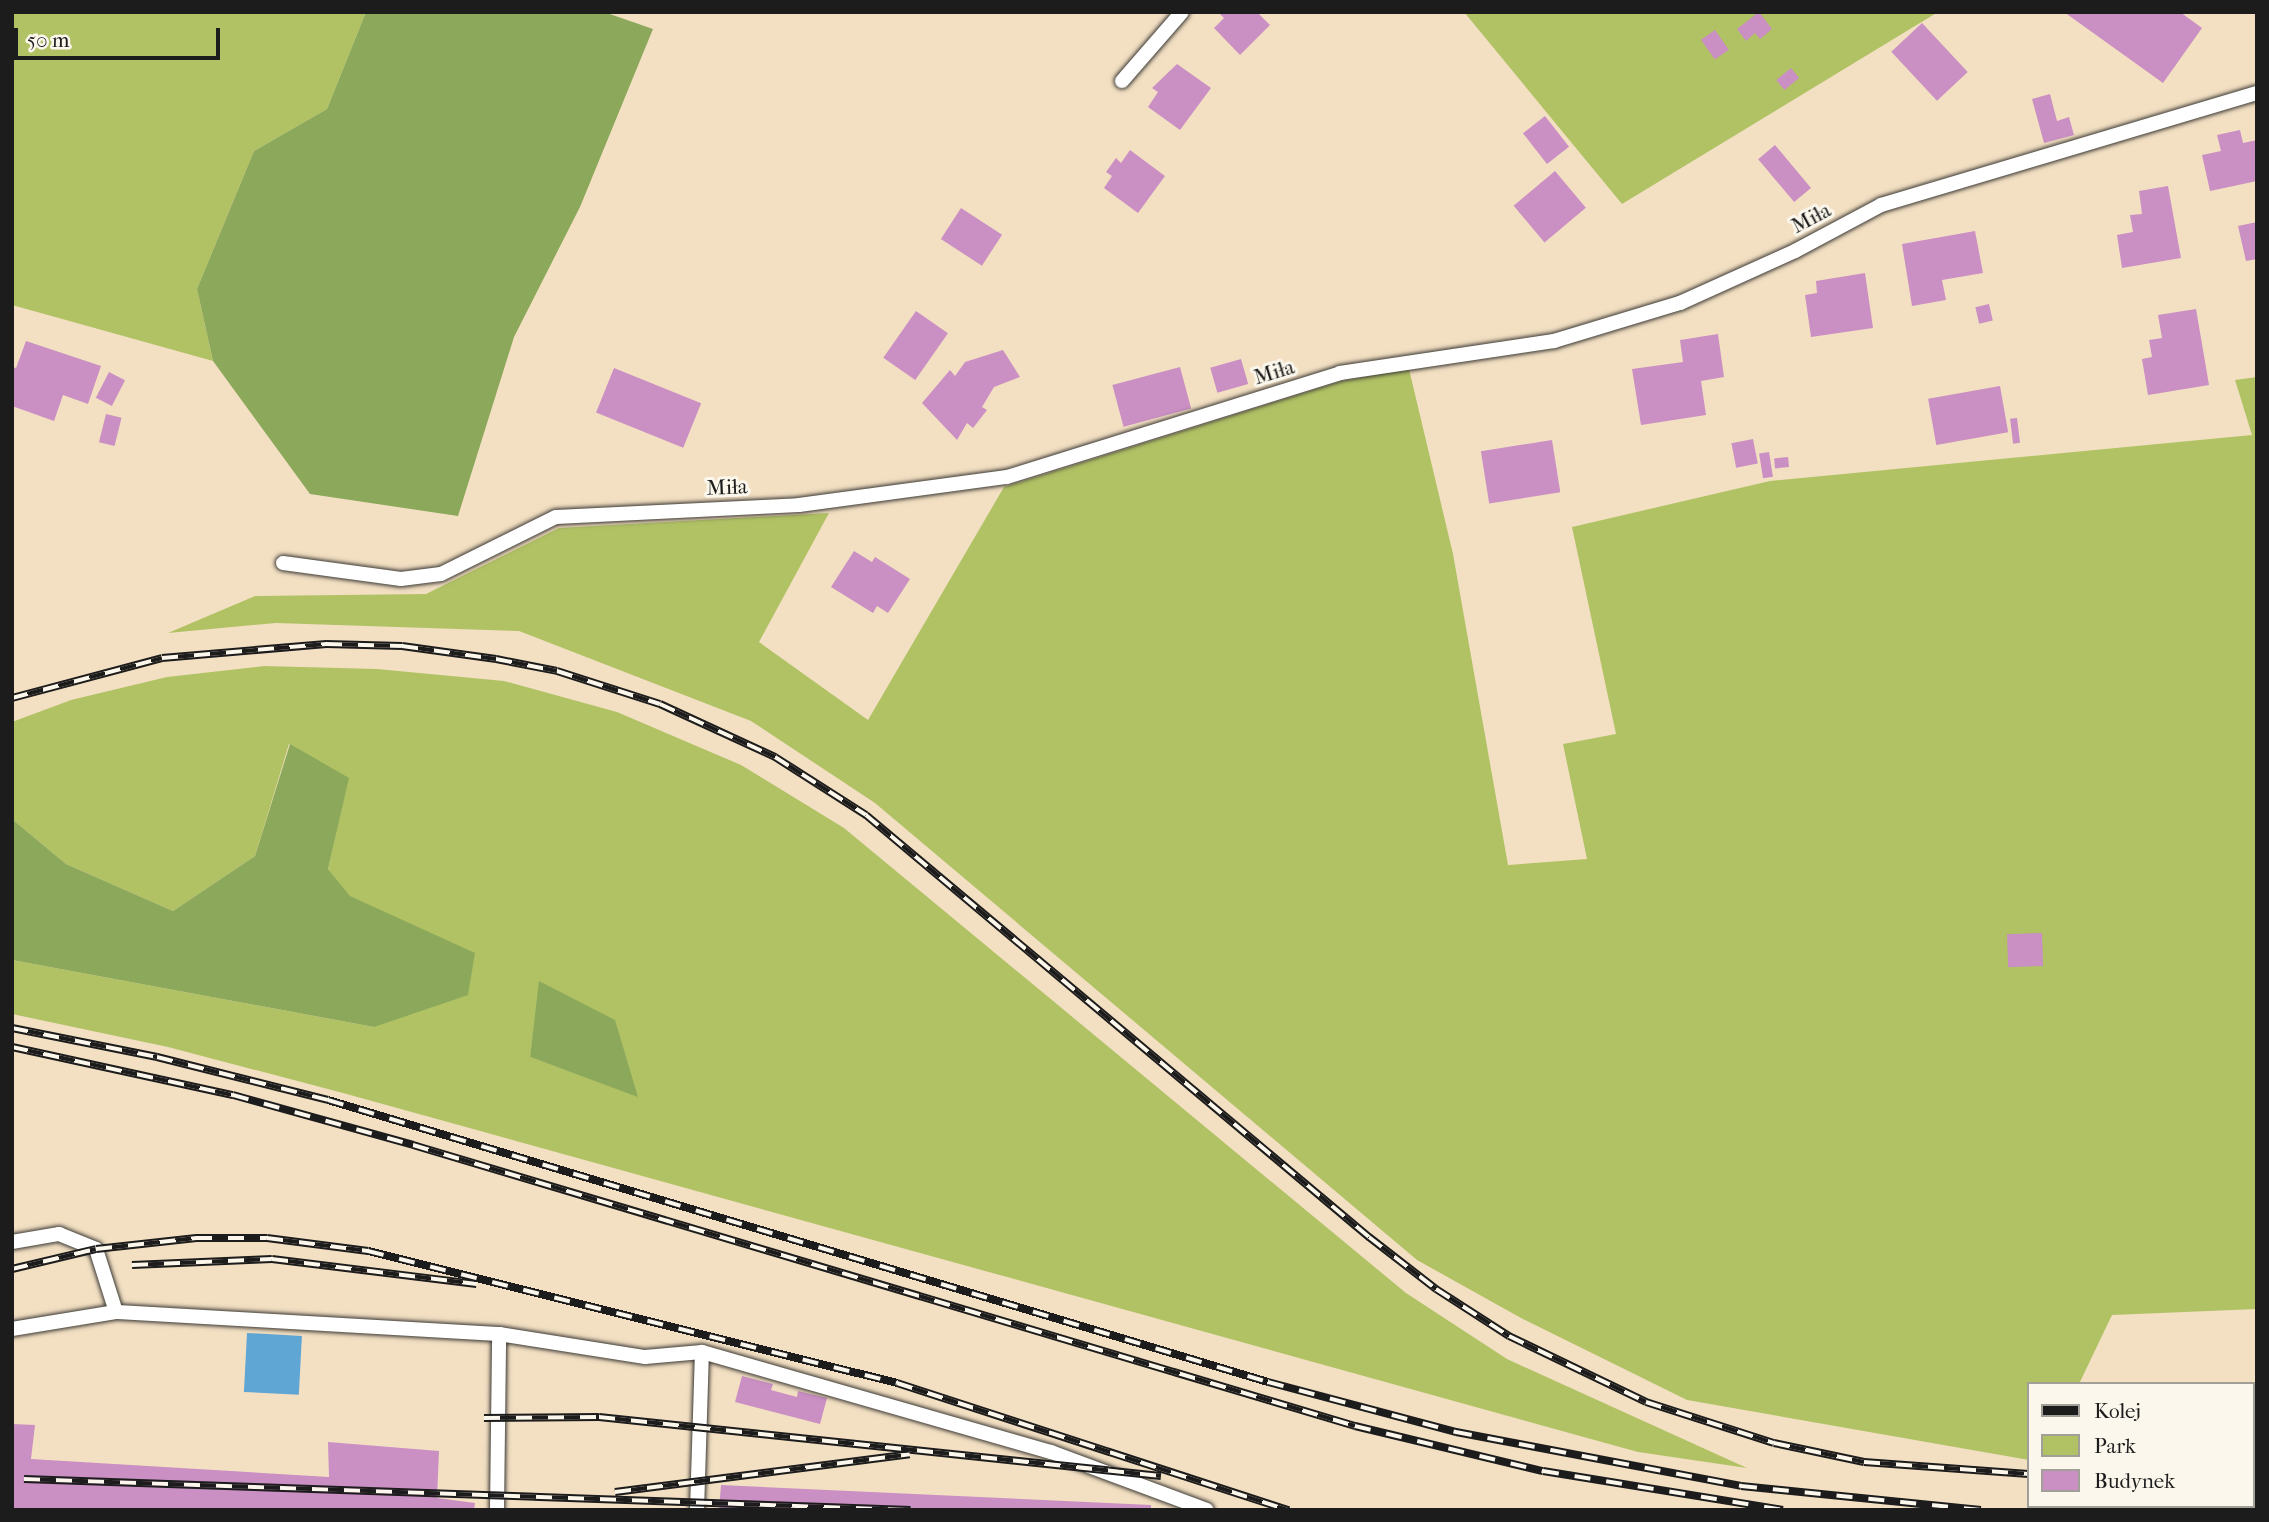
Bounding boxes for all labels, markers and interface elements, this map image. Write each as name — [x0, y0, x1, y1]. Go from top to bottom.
scale bar — [18, 14, 224, 58]
text: 50 m — [27, 28, 70, 52]
street label: Miła — [1787, 197, 1835, 239]
street label: Miła — [1251, 354, 1297, 390]
street label: Miła — [706, 474, 748, 500]
legend — [2028, 1382, 2255, 1508]
text: Kolej — [2094, 1399, 2141, 1423]
text: Park — [2094, 1434, 2136, 1458]
text: Budynek — [2094, 1469, 2175, 1493]

